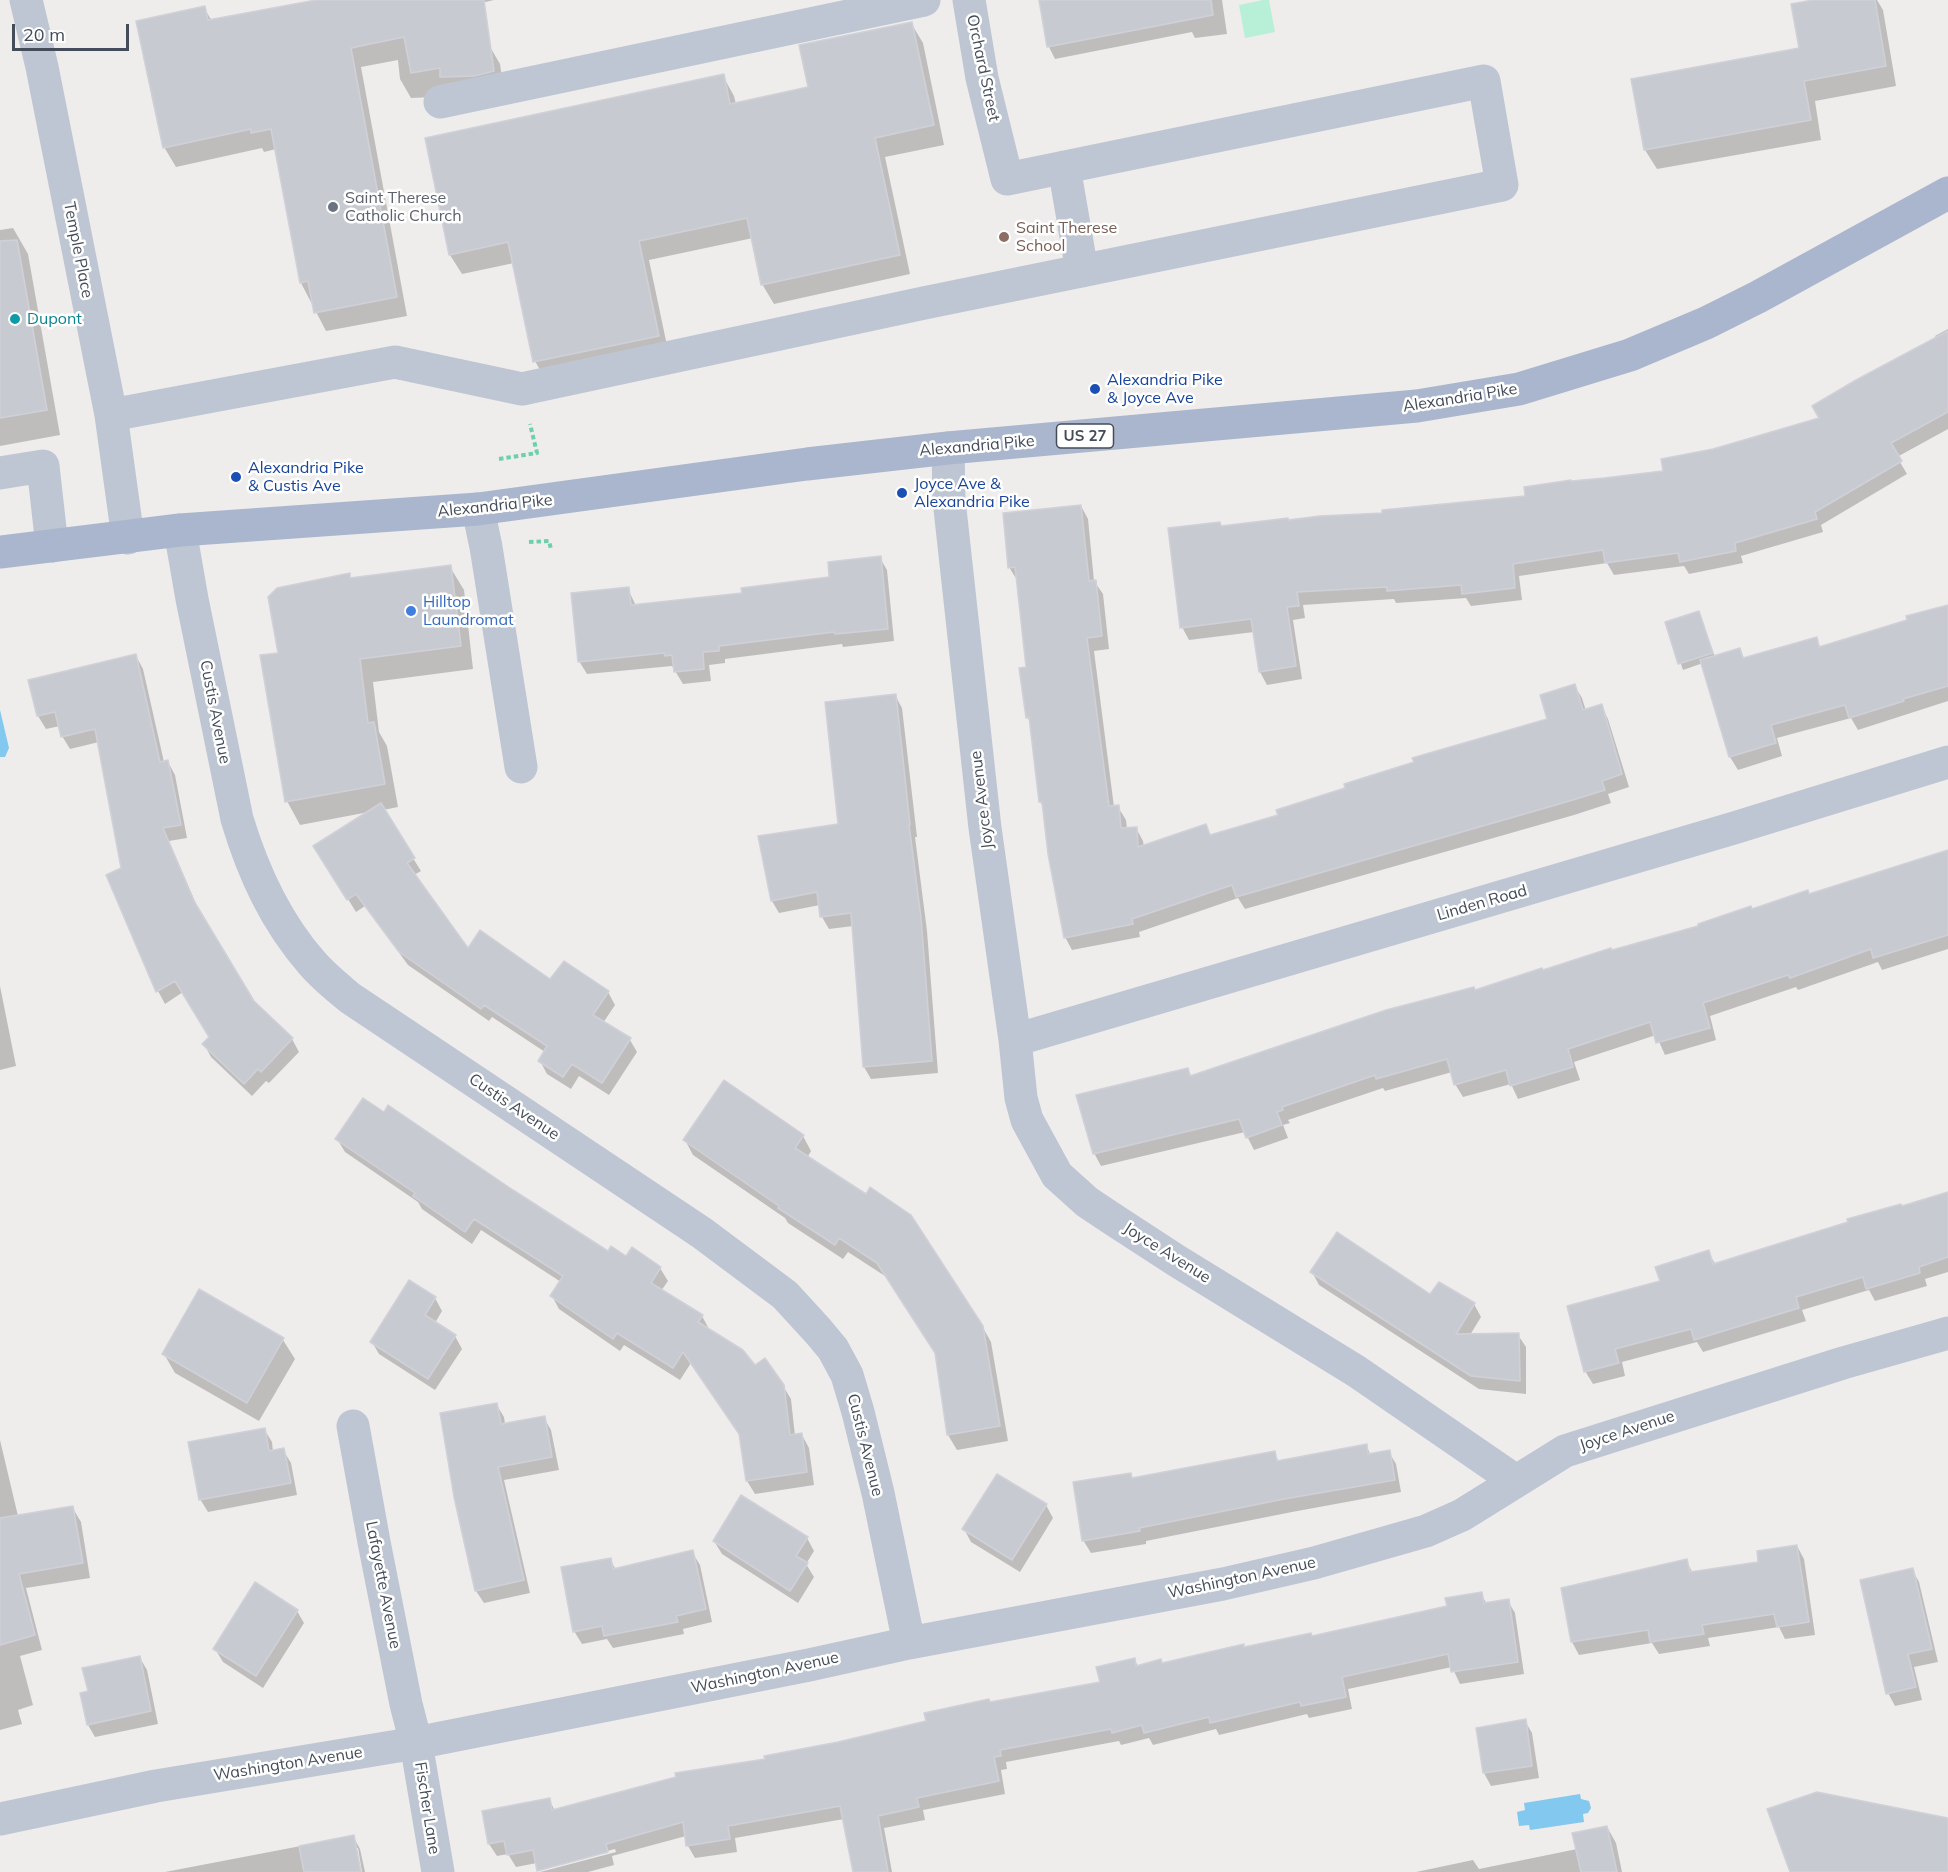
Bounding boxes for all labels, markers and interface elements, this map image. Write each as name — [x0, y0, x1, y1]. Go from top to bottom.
scale bar — [15, 12, 132, 50]
street label: Orchard Street — [962, 13, 1004, 123]
text: 20 m — [23, 23, 65, 46]
place label: Saint Therese Catholic Church — [345, 188, 462, 226]
street label: Temple Place — [59, 200, 97, 300]
marker: Saint Therese Catholic Church — [326, 200, 340, 214]
place label: Saint Therese School — [1016, 218, 1117, 256]
marker: Saint Therese School — [997, 230, 1011, 244]
place label: Dupont — [27, 309, 82, 329]
marker: Dupont — [8, 312, 22, 326]
place label: Alexandria Pike & Joyce Ave — [1107, 370, 1223, 408]
street label: Alexandria Pike — [1401, 379, 1519, 417]
marker: Alexandria Pike & Joyce Ave — [1088, 382, 1102, 396]
road number: US 27 — [1056, 424, 1114, 448]
street label: Alexandria Pike — [919, 431, 1035, 461]
place label: Alexandria Pike & Custis Ave — [248, 458, 364, 496]
marker: Alexandria Pike & Custis Ave — [229, 470, 243, 484]
place label: Joyce Ave & Alexandria Pike — [914, 474, 1030, 512]
marker: Joyce Ave & Alexandria Pike — [895, 486, 909, 500]
street label: Alexandria Pike — [436, 490, 554, 522]
place label: Hilltop Laundromat — [423, 592, 514, 630]
marker: Hilltop Laundromat — [404, 604, 418, 618]
street label: Custis Avenue — [196, 659, 234, 765]
street label: Joyce Avenue — [966, 750, 998, 850]
street label: Linden Road — [1435, 881, 1529, 925]
street label: Custis Avenue — [465, 1070, 563, 1144]
street label: Joyce Avenue — [1120, 1219, 1214, 1287]
street label: Custis Avenue — [843, 1392, 887, 1498]
street label: Joyce Avenue — [1577, 1407, 1677, 1455]
street label: Lafayette Avenue — [361, 1519, 405, 1651]
street label: Washington Avenue — [1166, 1553, 1318, 1603]
street label: Washington Avenue — [689, 1648, 841, 1698]
street label: Washington Avenue — [212, 1743, 364, 1785]
street label: Fischer Lane — [410, 1761, 444, 1855]

